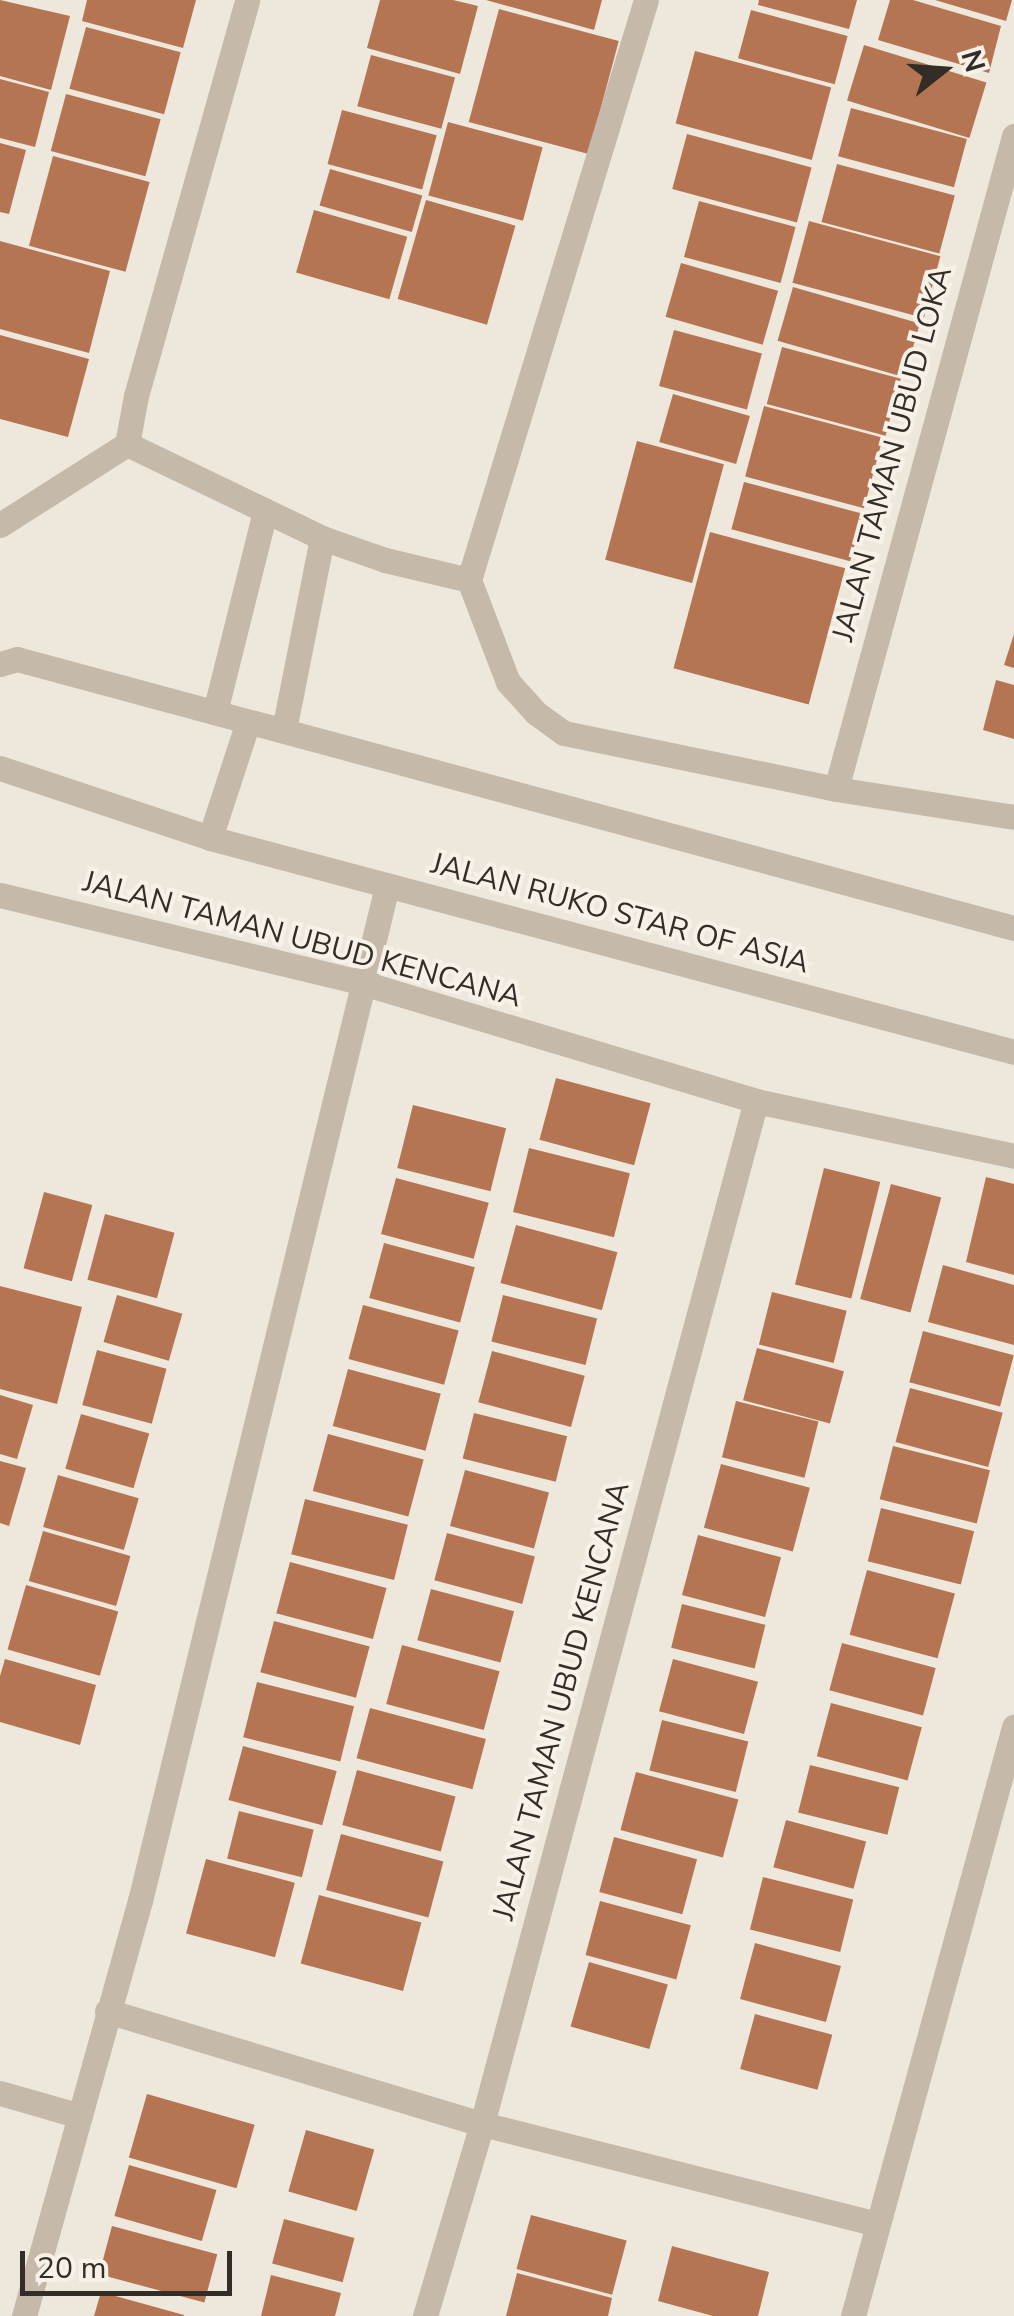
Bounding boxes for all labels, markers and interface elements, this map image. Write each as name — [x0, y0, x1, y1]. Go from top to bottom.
north arrow — [894, 20, 994, 120]
text: N — [951, 46, 994, 77]
street label: JALAN TAMAN UBUD LOKA — [826, 263, 960, 645]
street label: JALAN RUKO STAR OF ASIA — [427, 846, 813, 982]
street label: JALAN TAMAN UBUD KENCANA — [79, 864, 525, 1016]
street label: JALAN TAMAN UBUD KENCANA — [486, 1478, 638, 1924]
scale bar — [25, 2231, 238, 2293]
text: 20 m — [37, 2248, 106, 2289]

